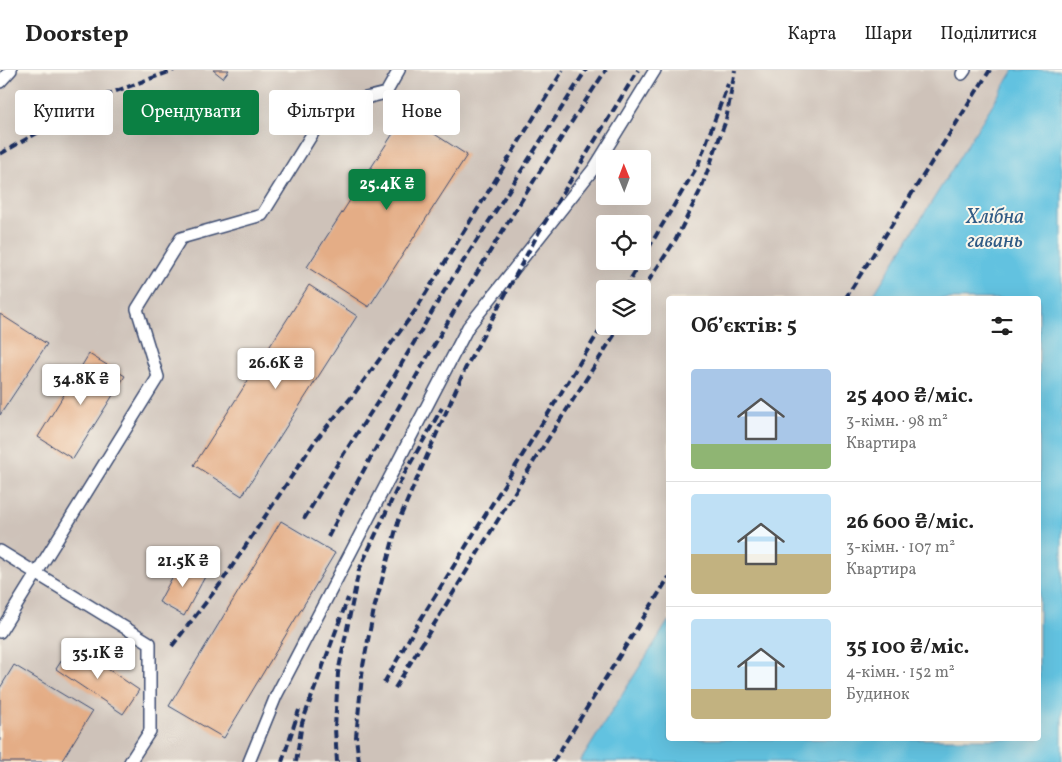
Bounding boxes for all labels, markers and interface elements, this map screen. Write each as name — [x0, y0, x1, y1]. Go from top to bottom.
text: Doorstep — [25, 18, 129, 52]
text: Карта — [788, 22, 836, 47]
text: Шари — [864, 22, 912, 47]
text: Поділитися — [940, 22, 1037, 47]
chip: Купити — [15, 90, 113, 135]
chip: Орендувати — [123, 90, 259, 135]
chip: Фільтри — [269, 90, 373, 135]
chip: Нове — [383, 90, 460, 135]
north arrow — [596, 150, 651, 205]
map controls — [596, 150, 651, 335]
pin: 25.4K ₴ — [341, 168, 433, 211]
text: 25.4K ₴ — [359, 174, 415, 196]
water label: Хлібна гавань — [965, 203, 1024, 256]
button: locate — [596, 215, 651, 270]
button: layers — [596, 280, 651, 335]
text: Об’єктів: 5 — [691, 312, 797, 341]
icon: filters — [988, 312, 1016, 340]
pin: 26.6K ₴ — [230, 348, 322, 390]
text: 26.6K ₴ — [248, 353, 304, 375]
pin: 34.8K ₴ — [35, 364, 127, 406]
text: 34.8K ₴ — [53, 369, 109, 391]
text: 25 400 ₴/міс. — [846, 382, 974, 411]
icon: home — [731, 389, 791, 449]
text: 3-кімн. · 98 m² — [846, 411, 948, 433]
text: Квартира — [846, 433, 916, 455]
text: 26 600 ₴/міс. — [846, 508, 974, 537]
icon: home — [731, 514, 791, 574]
text: 3-кімн. · 107 m² — [846, 537, 955, 559]
pin: 21.5K ₴ — [137, 546, 229, 588]
text: 21.5K ₴ — [157, 551, 209, 573]
text: Квартира — [846, 559, 916, 581]
text: 35 100 ₴/міс. — [846, 633, 970, 662]
pin: 35.1K ₴ — [52, 638, 144, 680]
icon: home — [731, 639, 791, 699]
text: 35.1K ₴ — [72, 643, 124, 665]
text: 4-кімн. · 152 m² — [846, 662, 955, 684]
text: Будинок — [846, 684, 910, 706]

